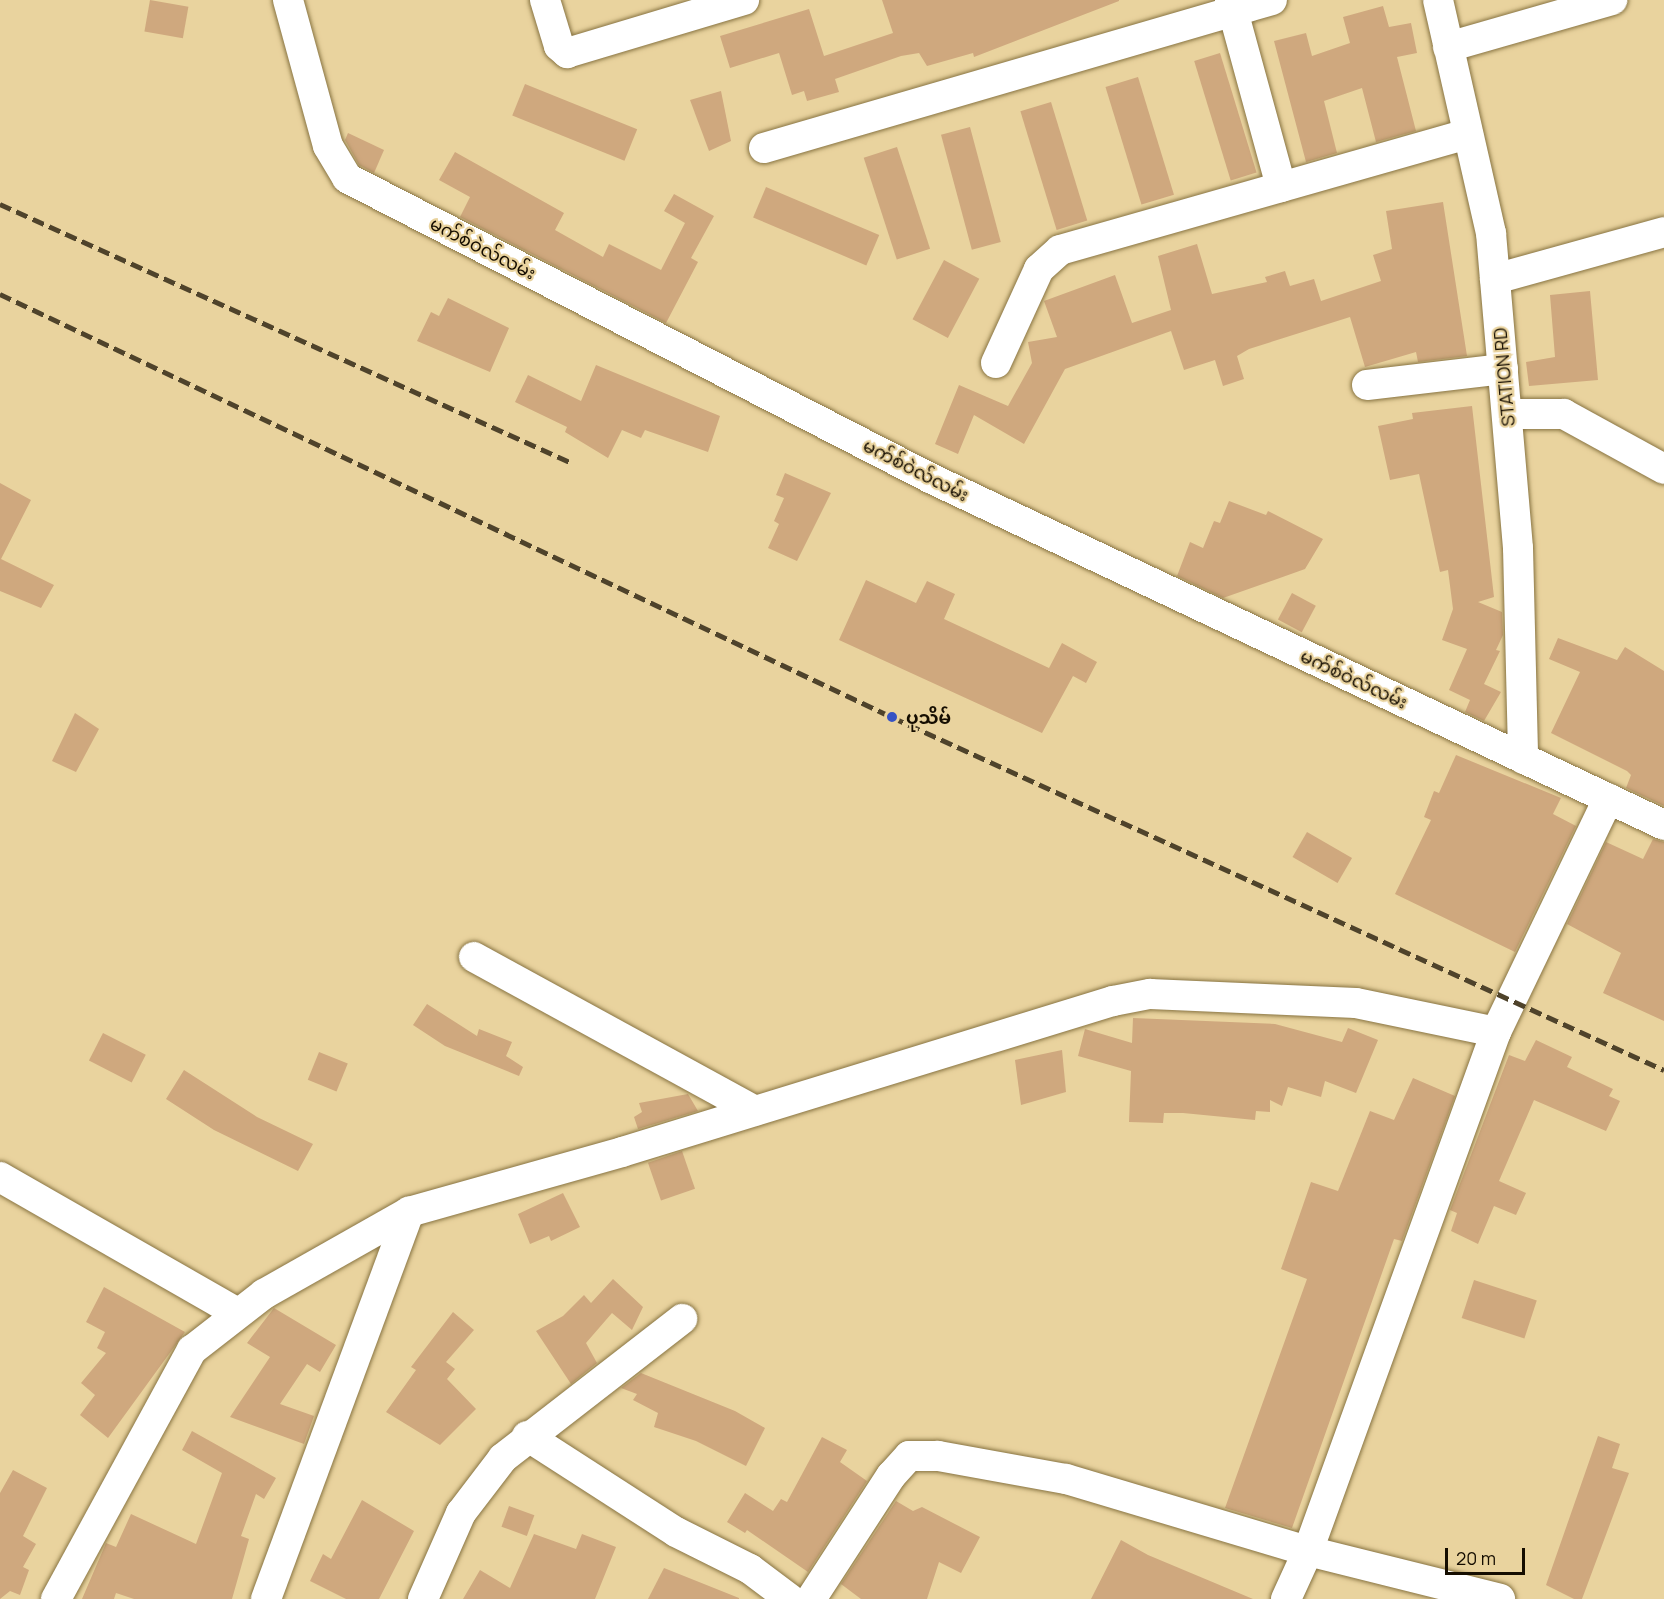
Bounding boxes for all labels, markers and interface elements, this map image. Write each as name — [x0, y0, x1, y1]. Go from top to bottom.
street label: မက်စ်ဝဲလ်လမ်း — [427, 212, 539, 284]
street label: STATION RD — [1489, 327, 1519, 427]
street label: မက်စ်ဝဲလ်လမ်း — [860, 434, 972, 506]
street label: မက်စ်ဝဲလ်လမ်း — [1297, 645, 1411, 713]
place label: ပုသိမ် — [906, 706, 951, 728]
marker: ပုသိမ် — [883, 708, 901, 726]
scale bar — [1448, 1536, 1528, 1574]
text: 20 m — [1456, 1546, 1496, 1570]

